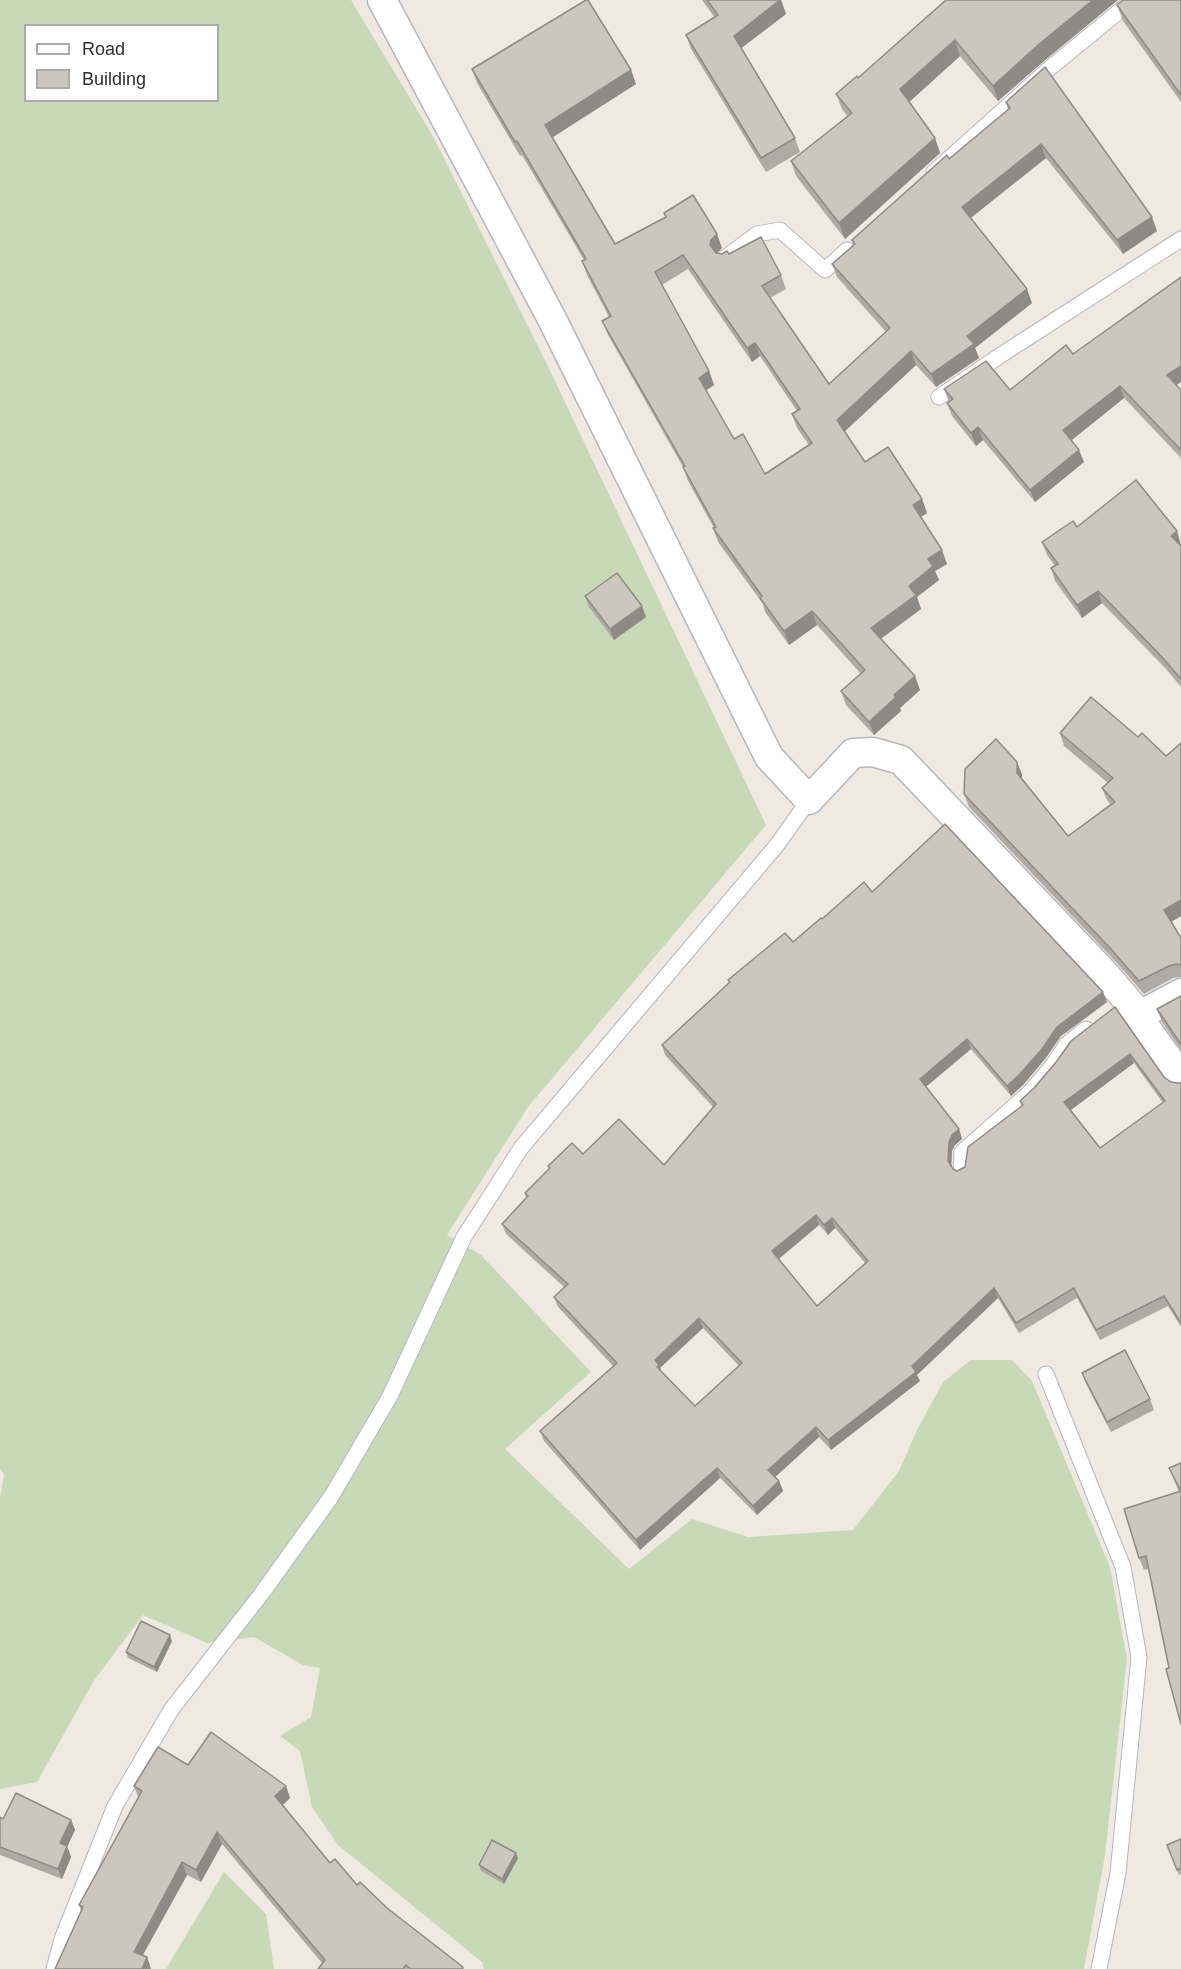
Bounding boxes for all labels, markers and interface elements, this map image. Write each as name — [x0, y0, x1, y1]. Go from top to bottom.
legend — [24, 24, 219, 102]
text: Road — [82, 39, 125, 59]
text: Building — [82, 69, 146, 89]

